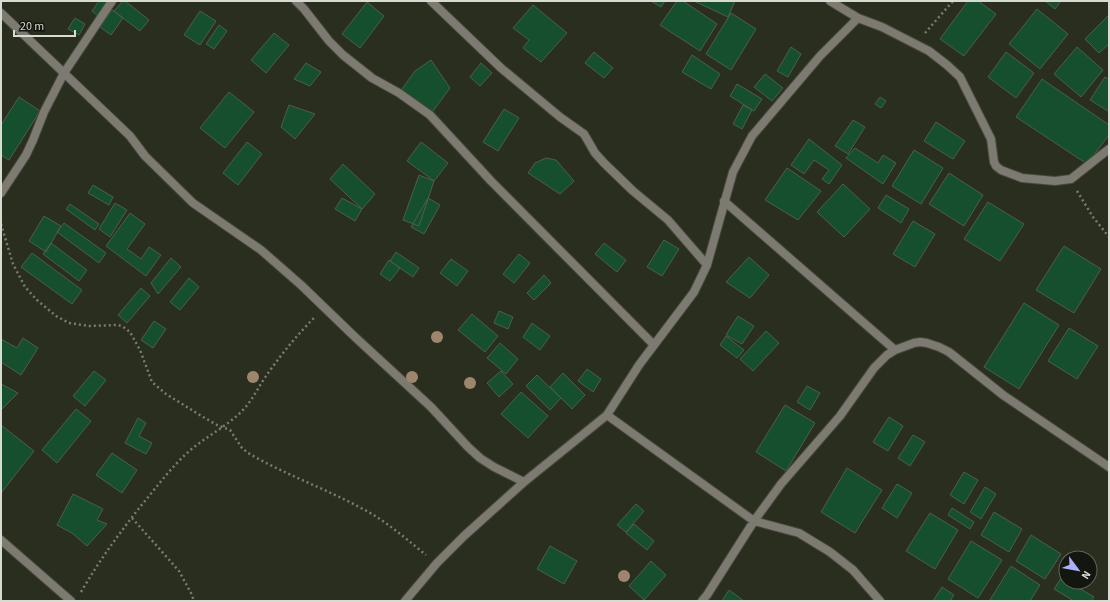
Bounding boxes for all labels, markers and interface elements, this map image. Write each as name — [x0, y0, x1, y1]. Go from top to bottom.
scale bar — [14, 12, 75, 38]
text: 20 m — [20, 18, 44, 35]
north arrow — [1058, 550, 1098, 590]
text: N — [1078, 568, 1094, 582]

